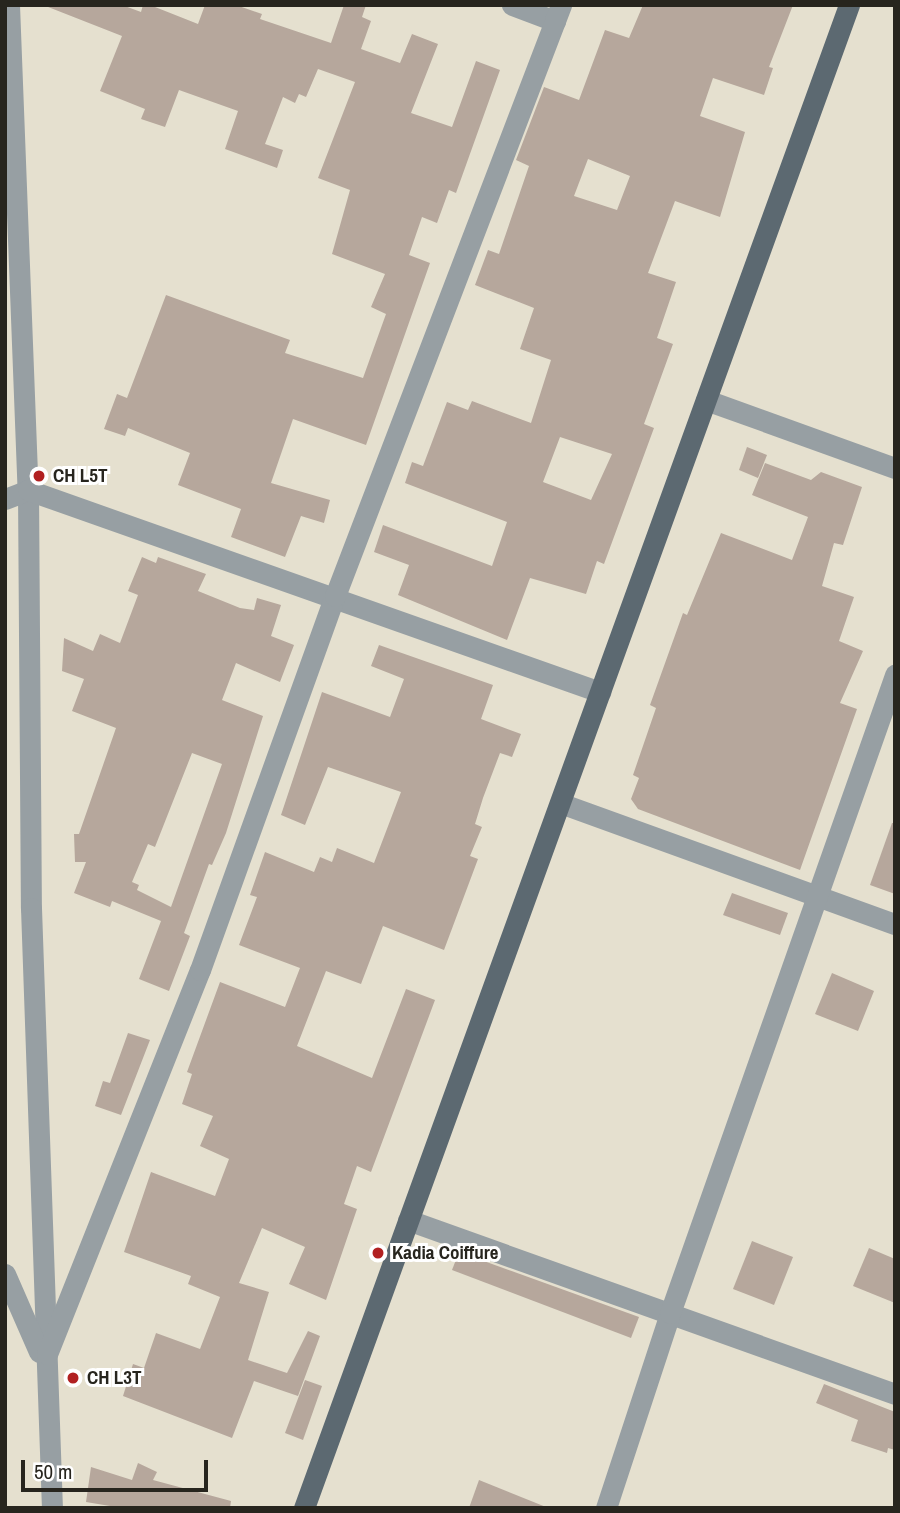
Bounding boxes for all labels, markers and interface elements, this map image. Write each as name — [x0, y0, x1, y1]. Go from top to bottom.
place label: CH L5T — [53, 465, 108, 487]
marker: CH L5T — [31, 468, 47, 484]
place label: Kadia Coiffure — [392, 1242, 498, 1264]
marker: Kadia Coiffure — [370, 1245, 386, 1261]
place label: CH L3T — [87, 1367, 142, 1389]
marker: CH L3T — [65, 1370, 81, 1386]
scale bar — [24, 1446, 212, 1490]
text: 50 m — [34, 1457, 72, 1486]

